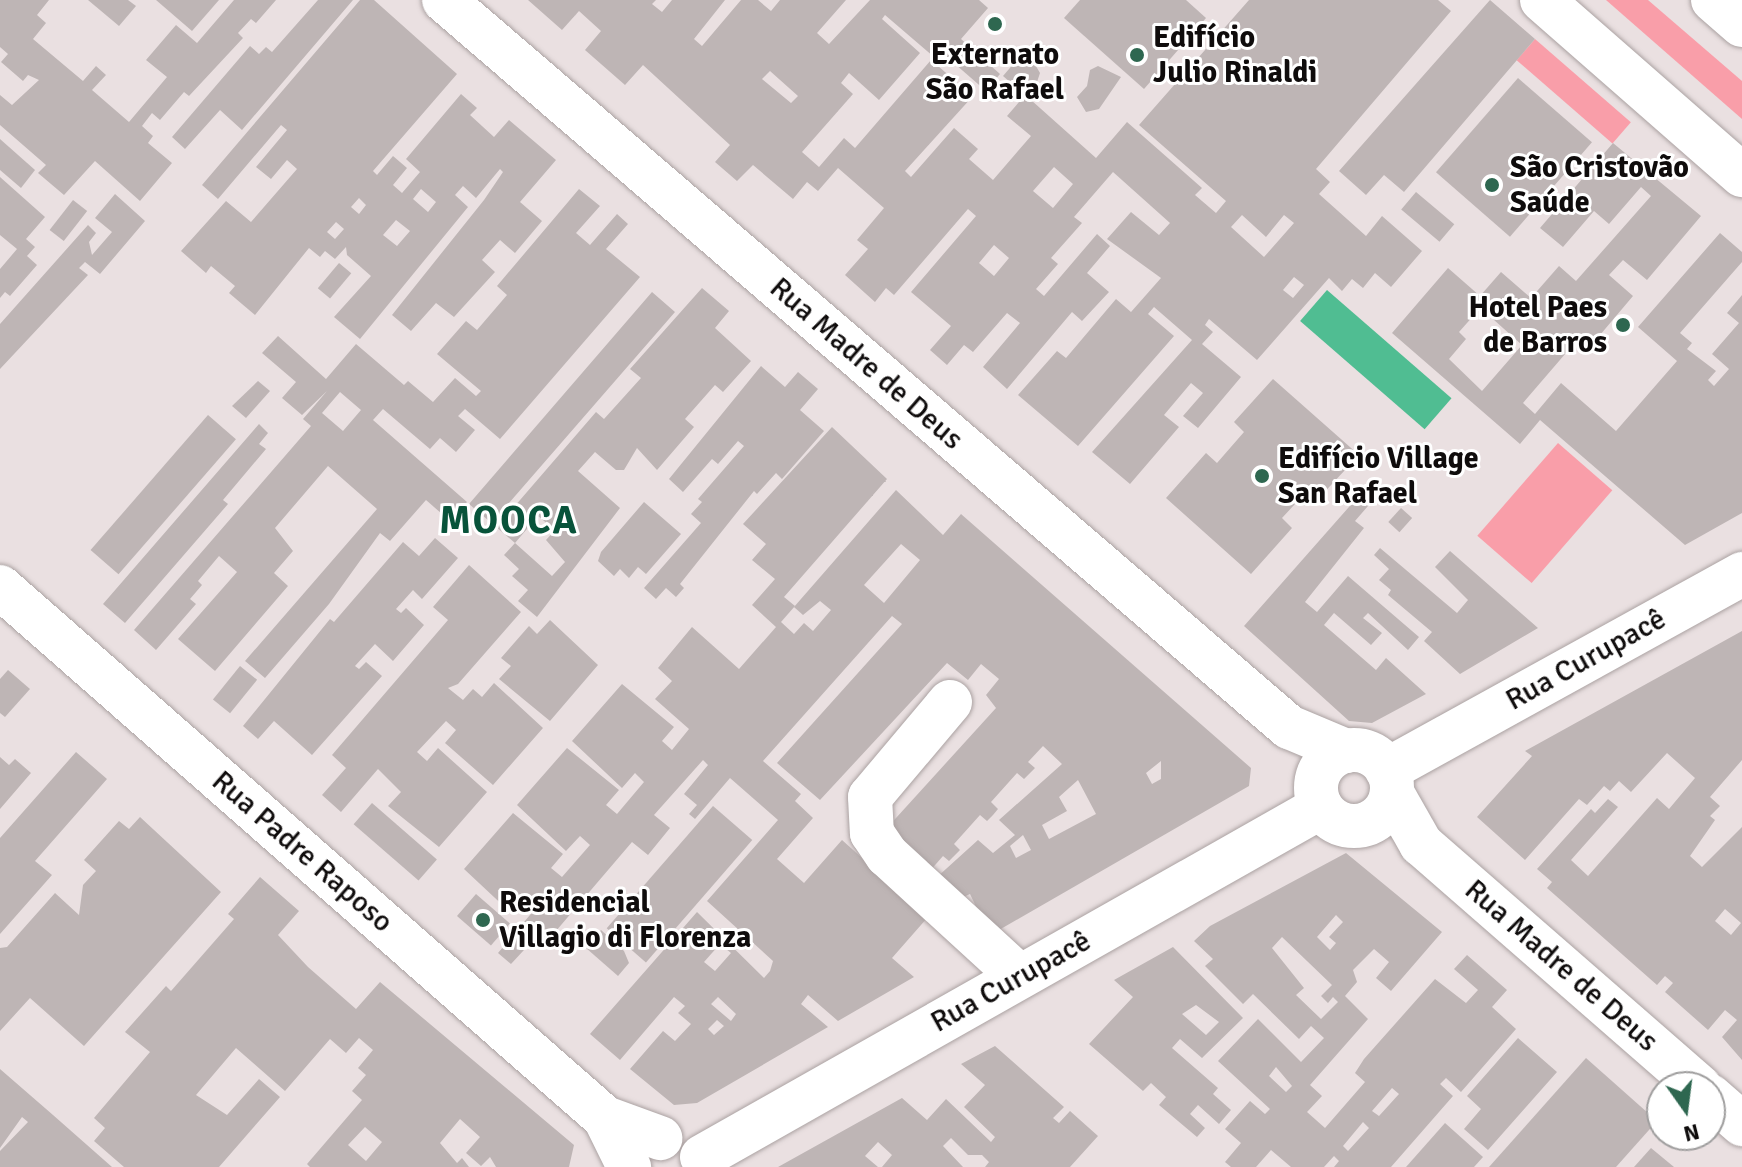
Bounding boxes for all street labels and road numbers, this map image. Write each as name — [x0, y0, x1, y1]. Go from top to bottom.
street label: Rua Madre de Deus — [762, 270, 970, 458]
street label: Rua Curupacê — [1500, 601, 1672, 719]
street label: Rua Padre Raposo — [204, 764, 400, 940]
street label: Rua Madre de Deus — [1457, 872, 1665, 1060]
street label: Rua Curupacê — [925, 923, 1097, 1041]

